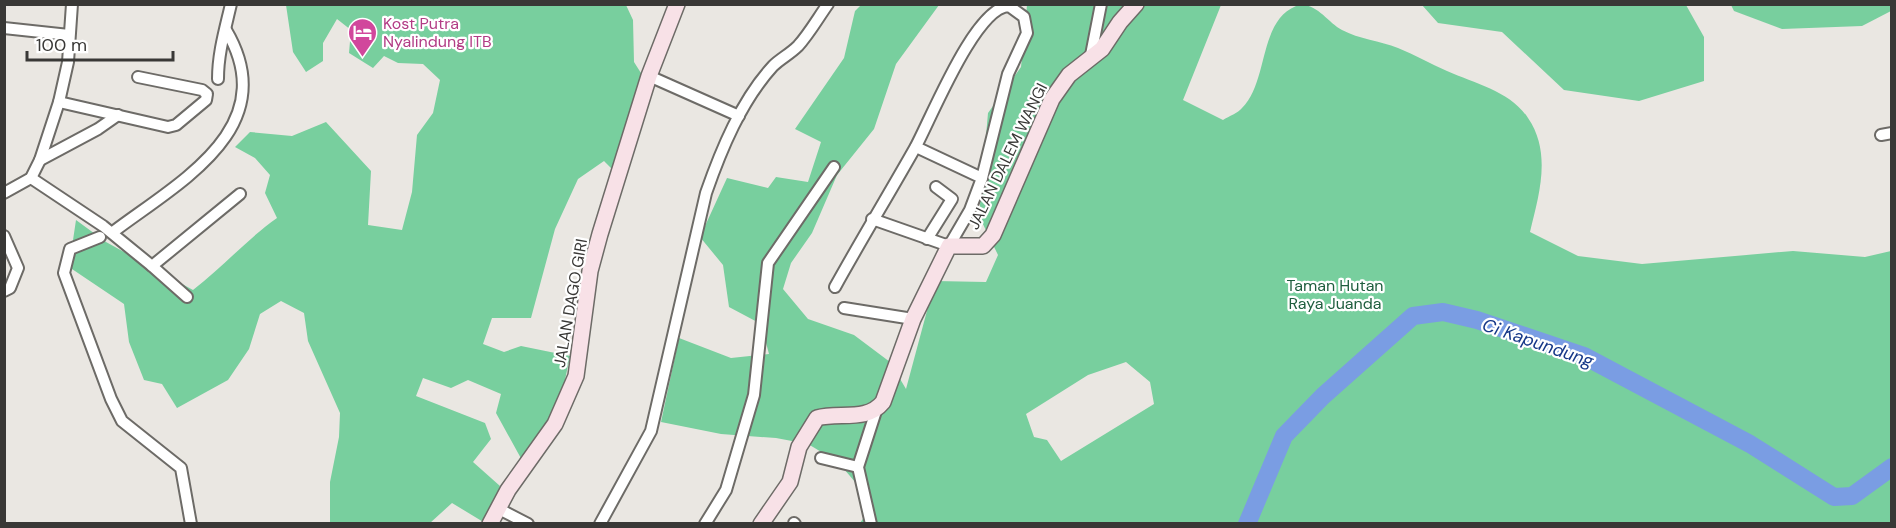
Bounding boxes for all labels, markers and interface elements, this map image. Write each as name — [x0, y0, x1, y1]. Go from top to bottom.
place label: Kost Putra Nyalindung ITB — [383, 13, 492, 52]
hotel icon: Kost Putra Nyalindung ITB — [346, 16, 378, 58]
scale bar — [27, 24, 172, 62]
text: 100 m — [36, 33, 87, 57]
street label: JALAN DALEM WANGI — [963, 80, 1052, 233]
street label: JALAN DAGO GIRI — [549, 237, 592, 369]
park label: Taman Hutan Raya Juanda — [1286, 275, 1384, 314]
water label: Ci Kapundung — [1479, 313, 1598, 374]

